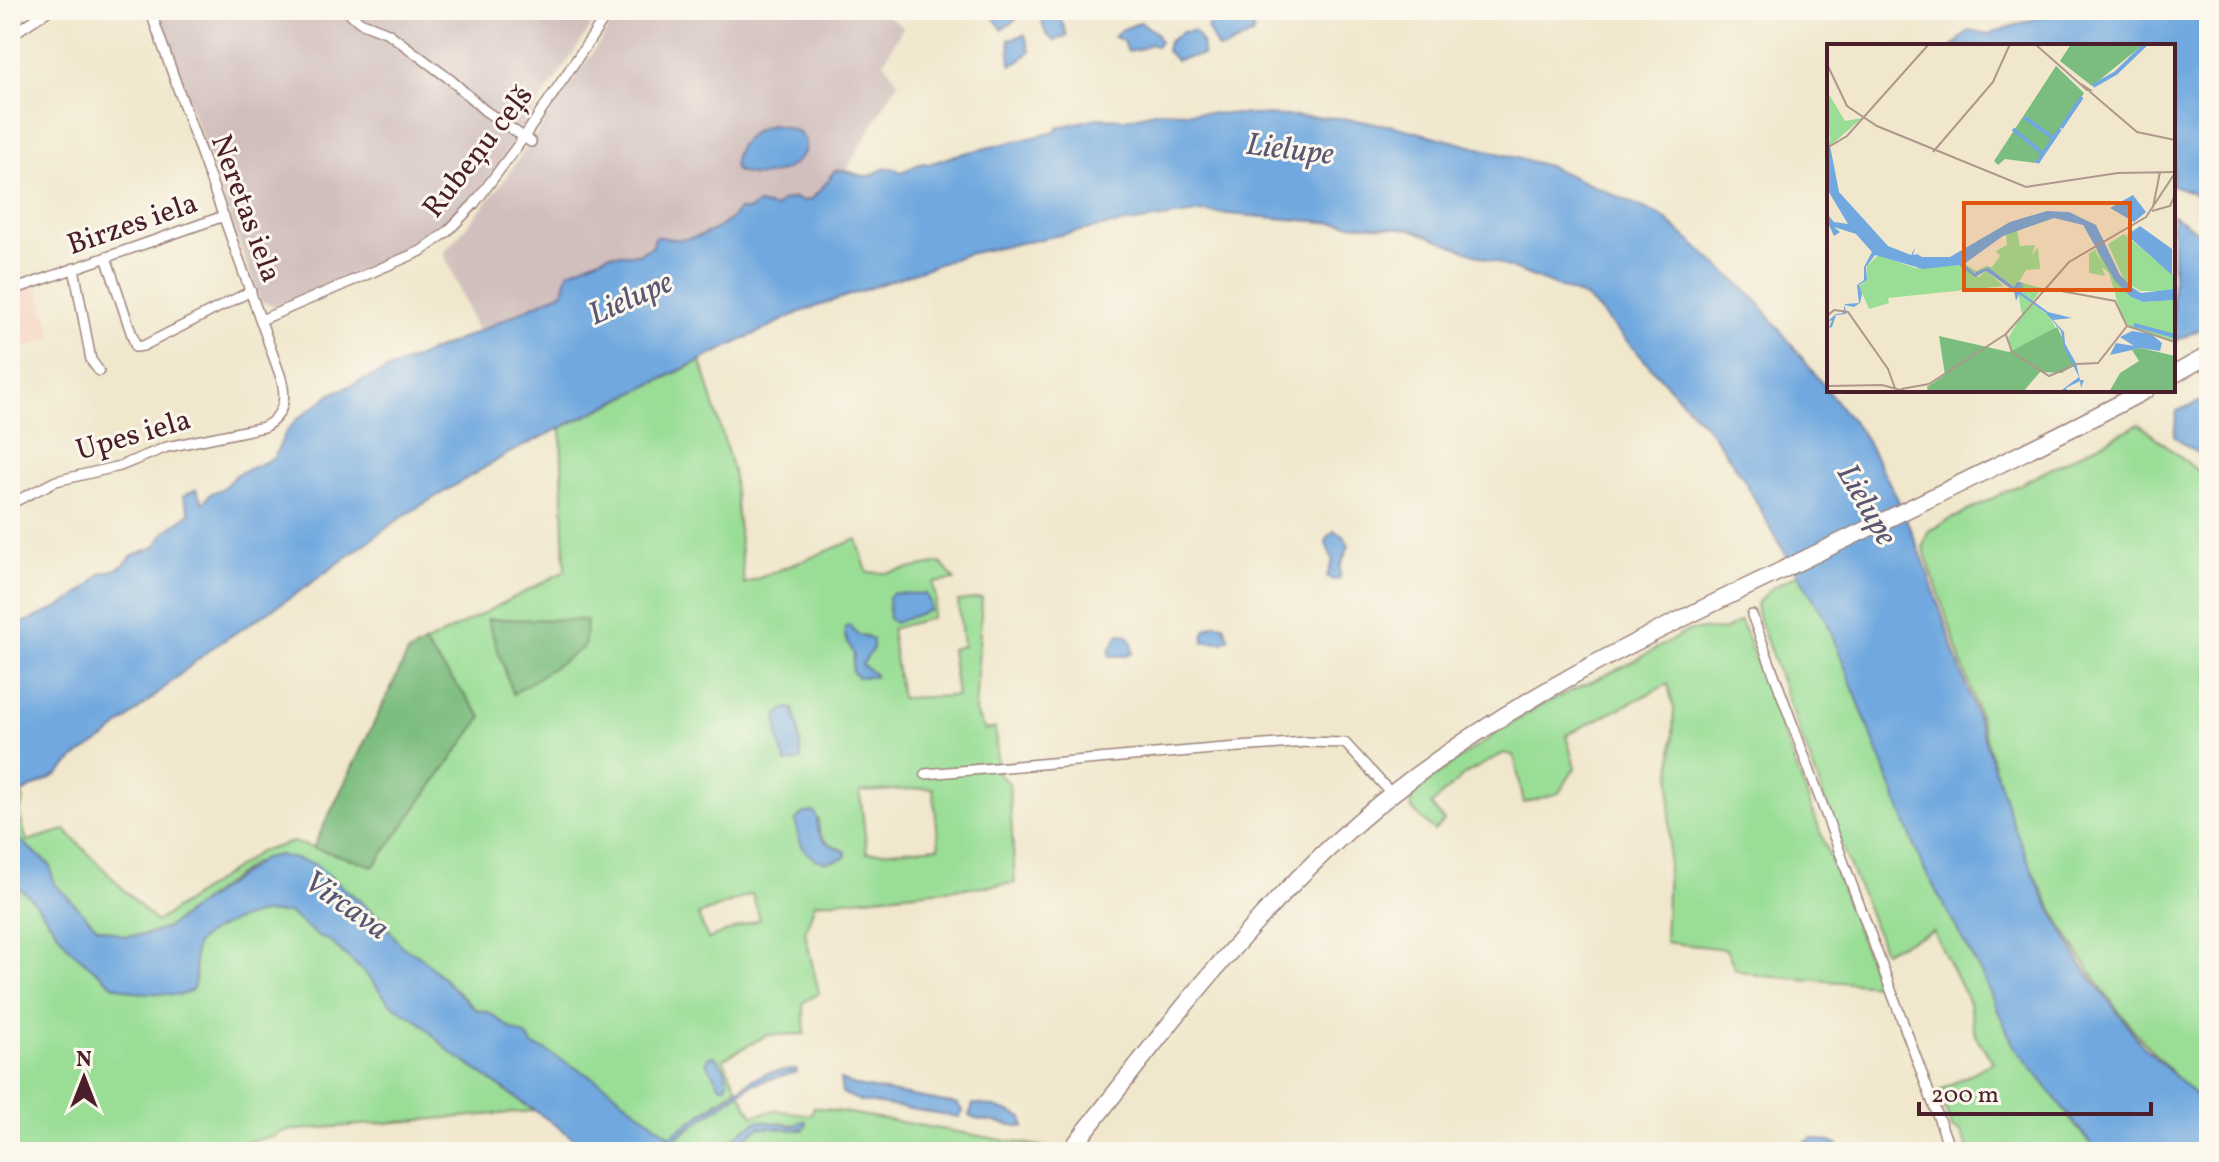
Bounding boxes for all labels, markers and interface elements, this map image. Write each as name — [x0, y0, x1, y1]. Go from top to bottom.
inset map — [1827, 44, 2175, 392]
street label: Rubeņu ceļš — [413, 77, 544, 228]
water label: Lielupe — [1243, 124, 1336, 178]
street label: Neretas iela — [199, 129, 291, 289]
street label: Birzes iela — [62, 183, 204, 267]
water label: Lielupe — [582, 262, 681, 338]
street label: Upes iela — [71, 400, 196, 472]
water label: Lielupe — [1824, 456, 1907, 555]
water label: Vircava — [293, 861, 397, 952]
north arrow — [44, 1038, 124, 1118]
text: N — [76, 1045, 92, 1076]
scale bar — [1919, 1066, 2151, 1116]
text: 200 m — [1931, 1079, 1999, 1113]

